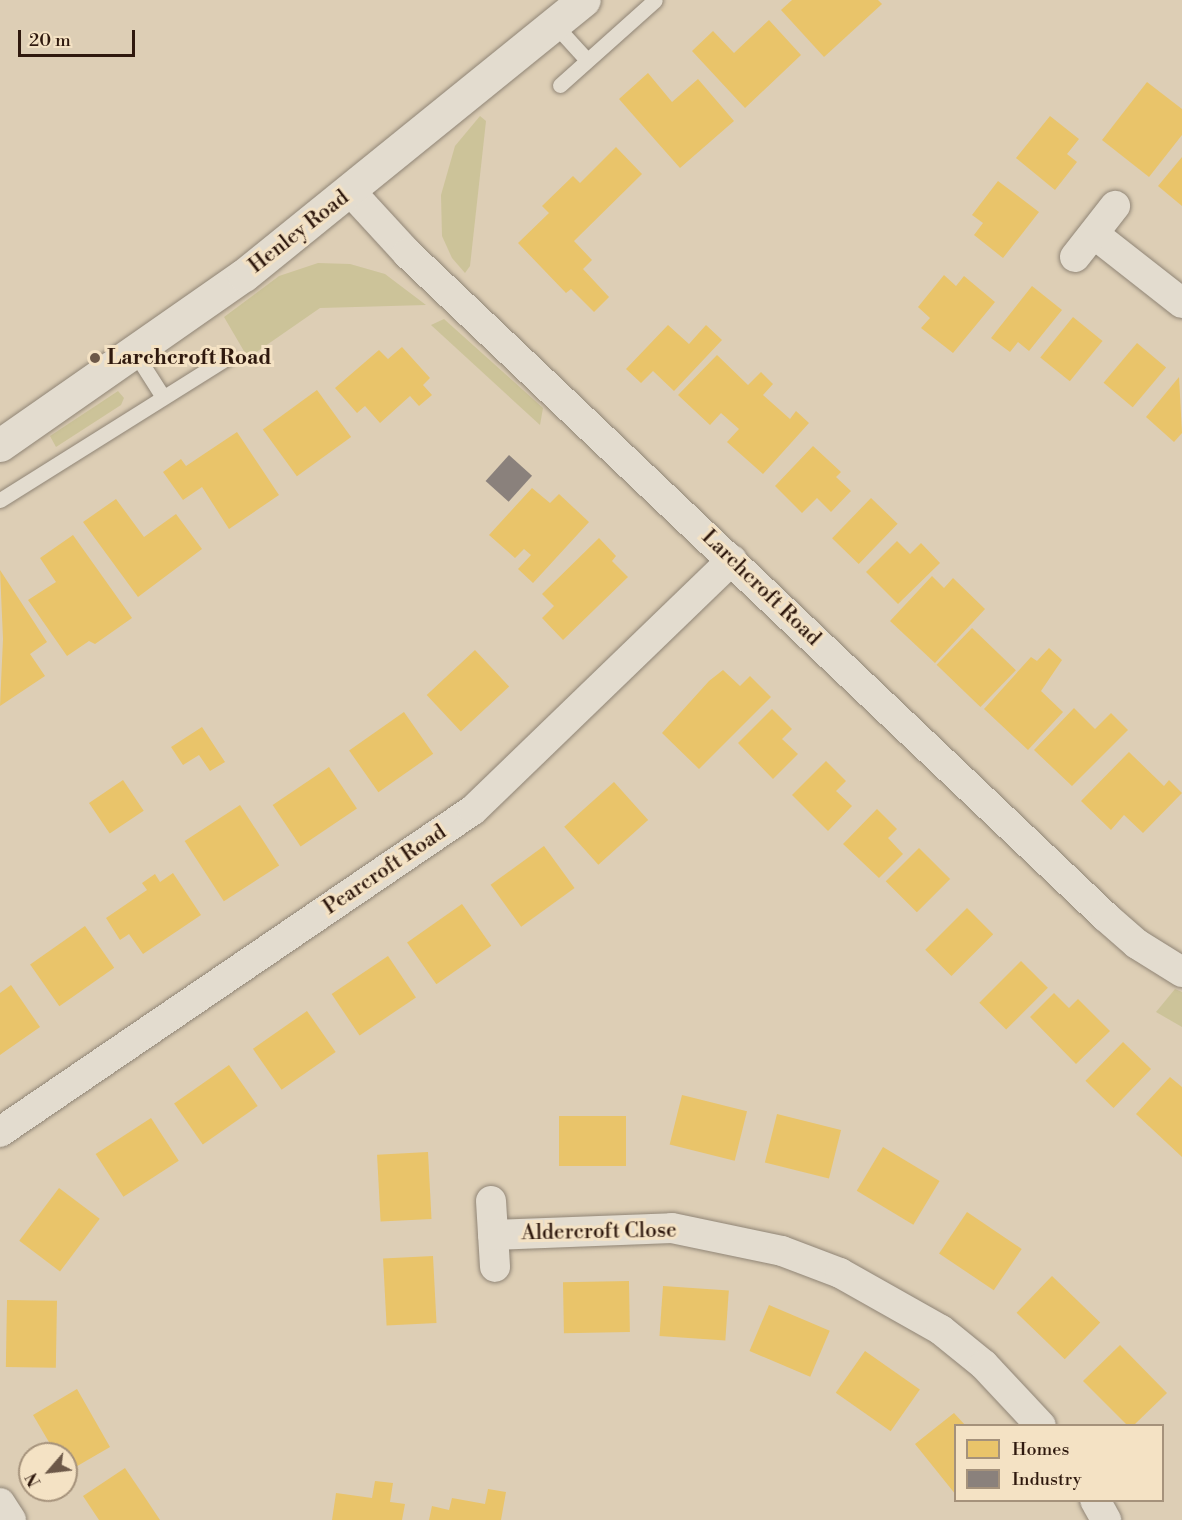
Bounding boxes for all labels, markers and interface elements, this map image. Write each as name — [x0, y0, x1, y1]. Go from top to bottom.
scale bar — [21, 18, 138, 56]
text: 20 m — [29, 29, 71, 52]
street label: Henley Road — [244, 185, 354, 279]
place label: Larchcroft Road — [107, 345, 272, 371]
marker: Larchcroft Road — [88, 351, 102, 365]
street label: Larchcroft Road — [696, 525, 826, 651]
street label: Pearcroft Road — [319, 820, 451, 920]
street label: Aldercroft Close — [521, 1218, 677, 1246]
legend — [954, 1424, 1164, 1502]
text: Homes — [1012, 1438, 1069, 1461]
north arrow — [18, 1442, 78, 1502]
text: Industry — [1012, 1468, 1082, 1491]
text: N — [22, 1469, 46, 1490]

